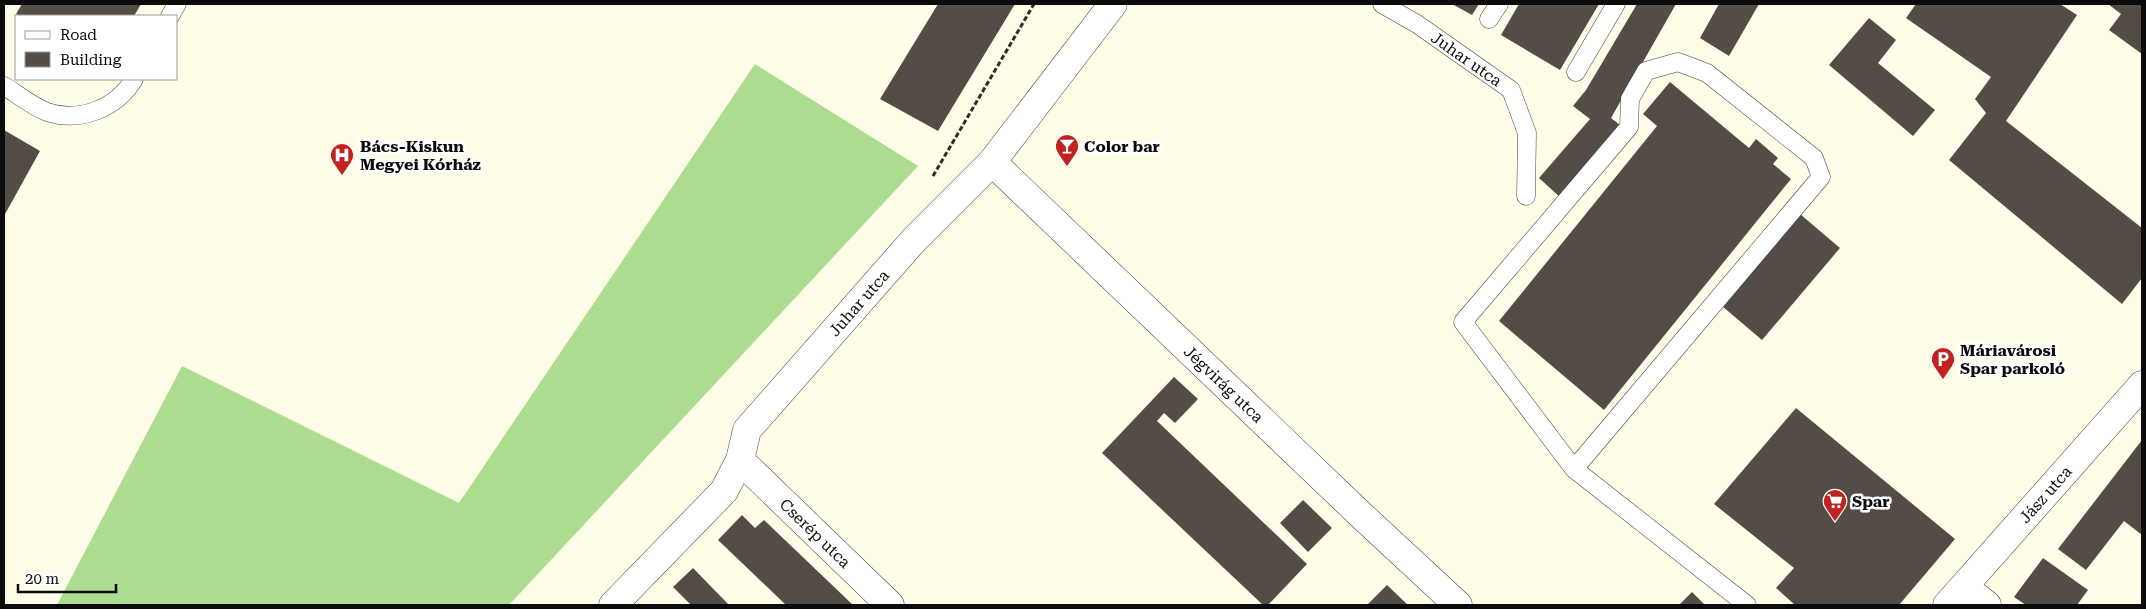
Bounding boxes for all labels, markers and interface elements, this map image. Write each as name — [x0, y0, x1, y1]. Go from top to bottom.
legend — [15, 15, 178, 80]
text: Road — [60, 26, 97, 44]
street label: Juhar utca — [1427, 28, 1506, 91]
text: Building — [60, 51, 122, 69]
bar icon: Color bar — [1054, 133, 1080, 167]
place label: Bács-Kiskun Megyei Kórház — [360, 137, 481, 174]
place label: Color bar — [1084, 137, 1160, 156]
hospital icon: Bács-Kiskun Megyei Kórház — [329, 142, 355, 176]
street label: Juhar utca — [825, 266, 893, 340]
place label: Máriavárosi Spar parkoló — [1960, 341, 2065, 378]
street label: Jégvirág utca — [1180, 342, 1268, 427]
parking icon: Máriavárosi Spar parkoló — [1930, 346, 1956, 380]
street label: Jász utca — [2015, 462, 2076, 527]
supermarket icon: Spar — [1822, 488, 1848, 522]
place label: Spar — [1852, 492, 1890, 511]
street label: Cserép utca — [776, 495, 855, 572]
scale bar — [18, 562, 115, 594]
text: 20 m — [25, 570, 60, 588]

